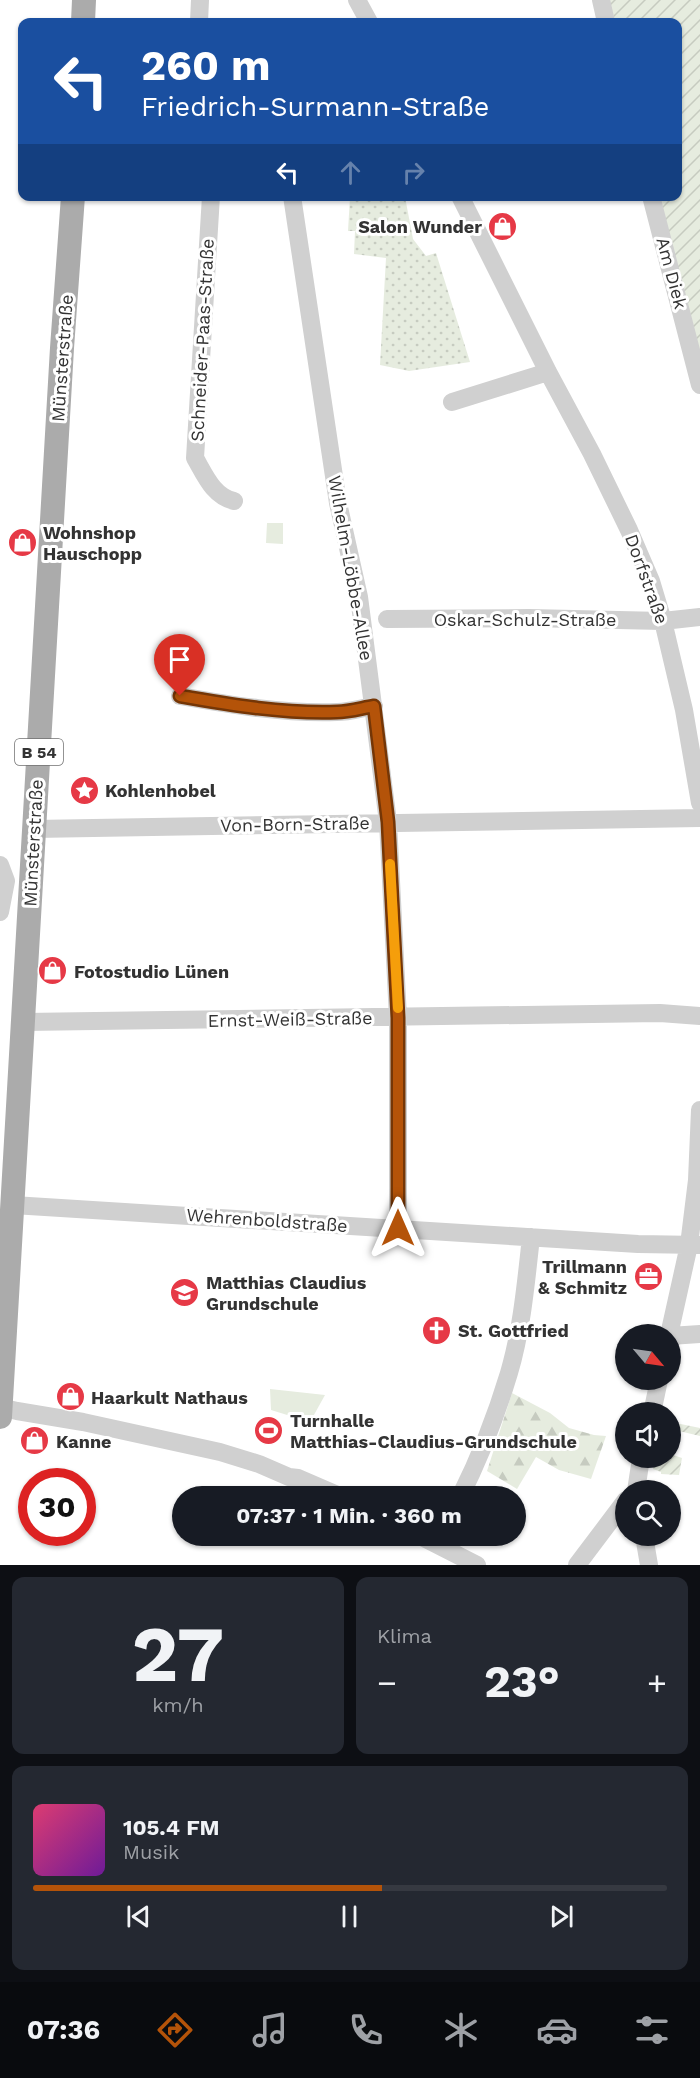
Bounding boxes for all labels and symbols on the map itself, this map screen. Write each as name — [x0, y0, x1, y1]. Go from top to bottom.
shop icon: Salon Wunder — [487, 210, 519, 242]
place label: Salon Wunder — [358, 216, 482, 237]
street label: Am Diek — [652, 235, 692, 311]
street label: Schneider-Paas-Straße — [186, 238, 218, 442]
street label: Münsterstraße — [47, 294, 77, 422]
street label: Wilhelm-Löbbe-Allee — [324, 474, 378, 662]
place label: Wohnshop Hauschopp — [43, 522, 142, 564]
shop icon: Wohnshop Hauschopp — [6, 526, 38, 558]
street label: Dorfstraße — [621, 531, 673, 627]
street label: Oskar-Schulz-Straße — [434, 609, 616, 630]
pin — [154, 634, 205, 696]
road number: B 54 — [15, 739, 63, 765]
place icon: Kohlenhobel — [68, 774, 100, 806]
street label: Münsterstraße — [19, 779, 47, 907]
place label: Kohlenhobel — [105, 780, 216, 801]
street label: Von-Born-Straße — [220, 812, 370, 836]
shop icon: Fotostudio Lünen — [37, 955, 69, 987]
place label: Fotostudio Lünen — [74, 961, 229, 982]
street label: Ernst-Weiß-Straße — [207, 1007, 373, 1031]
position arrow — [366, 1196, 430, 1260]
street label: Wehrenboldstraße — [186, 1204, 348, 1236]
place label: Trillmann & Schmitz — [538, 1256, 627, 1298]
office icon: Trillmann & Schmitz — [632, 1260, 664, 1292]
place label: Matthias Claudius Grundschule — [206, 1272, 367, 1314]
school or university icon: Matthias Claudius Grundschule — [169, 1276, 201, 1308]
church icon: St. Gottfried — [421, 1314, 453, 1346]
place label: St. Gottfried — [458, 1320, 569, 1341]
north arrow — [615, 1324, 681, 1390]
shop icon: Haarkult Nathaus — [54, 1381, 86, 1413]
place label: Haarkult Nathaus — [91, 1387, 248, 1408]
place label: Turnhalle Matthias-Claudius-Grundschule — [290, 1410, 577, 1452]
sports icon: Turnhalle Matthias-Claudius-Grundschule — [253, 1414, 285, 1446]
shop icon: Kanne — [19, 1425, 51, 1457]
place label: Kanne — [56, 1431, 112, 1452]
speed limit sign: 30 — [18, 1468, 96, 1546]

